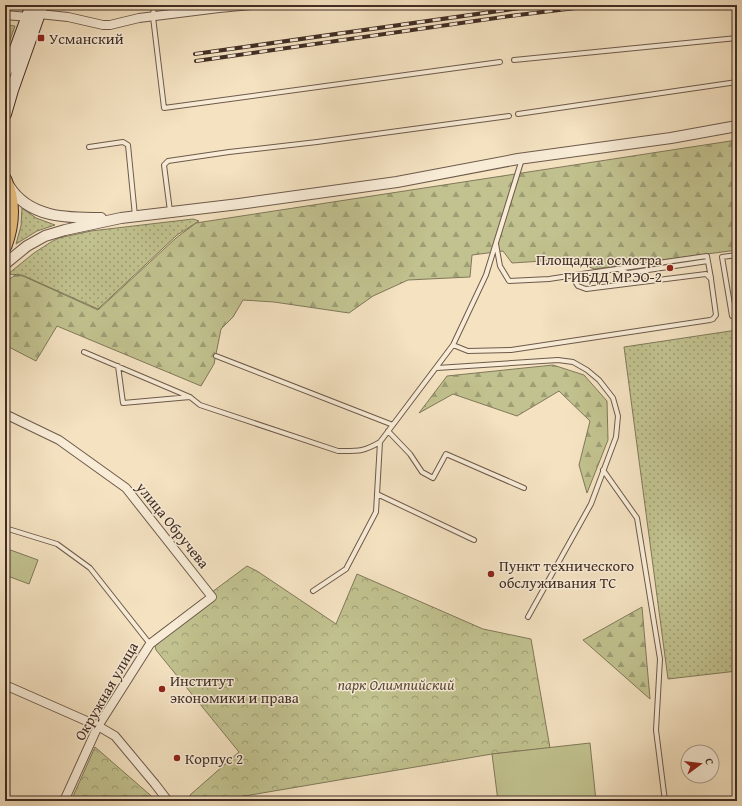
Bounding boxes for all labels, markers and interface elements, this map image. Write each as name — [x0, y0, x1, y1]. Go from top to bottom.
place label: Усманский — [49, 28, 124, 49]
marker: Усманский — [36, 33, 46, 43]
place label: Площадка осмотра ГИБДД МРЭО-2 — [536, 249, 663, 287]
marker: Площадка осмотра ГИБДД МРЭО-2 — [665, 263, 675, 273]
street label: улица Обручева — [131, 476, 215, 573]
place label: Пункт технического обслуживания ТС — [499, 555, 635, 593]
marker: Пункт технического обслуживания ТС — [486, 569, 496, 579]
street label: Окружная улица — [69, 637, 143, 744]
place label: Институт экономики и права — [170, 670, 300, 708]
park label: парк Олимпийский — [337, 674, 455, 695]
marker: Институт экономики и права — [157, 684, 167, 694]
north arrow — [680, 744, 720, 784]
place label: Корпус 2 — [185, 748, 243, 769]
marker: Корпус 2 — [172, 753, 182, 763]
text: С — [701, 756, 718, 766]

